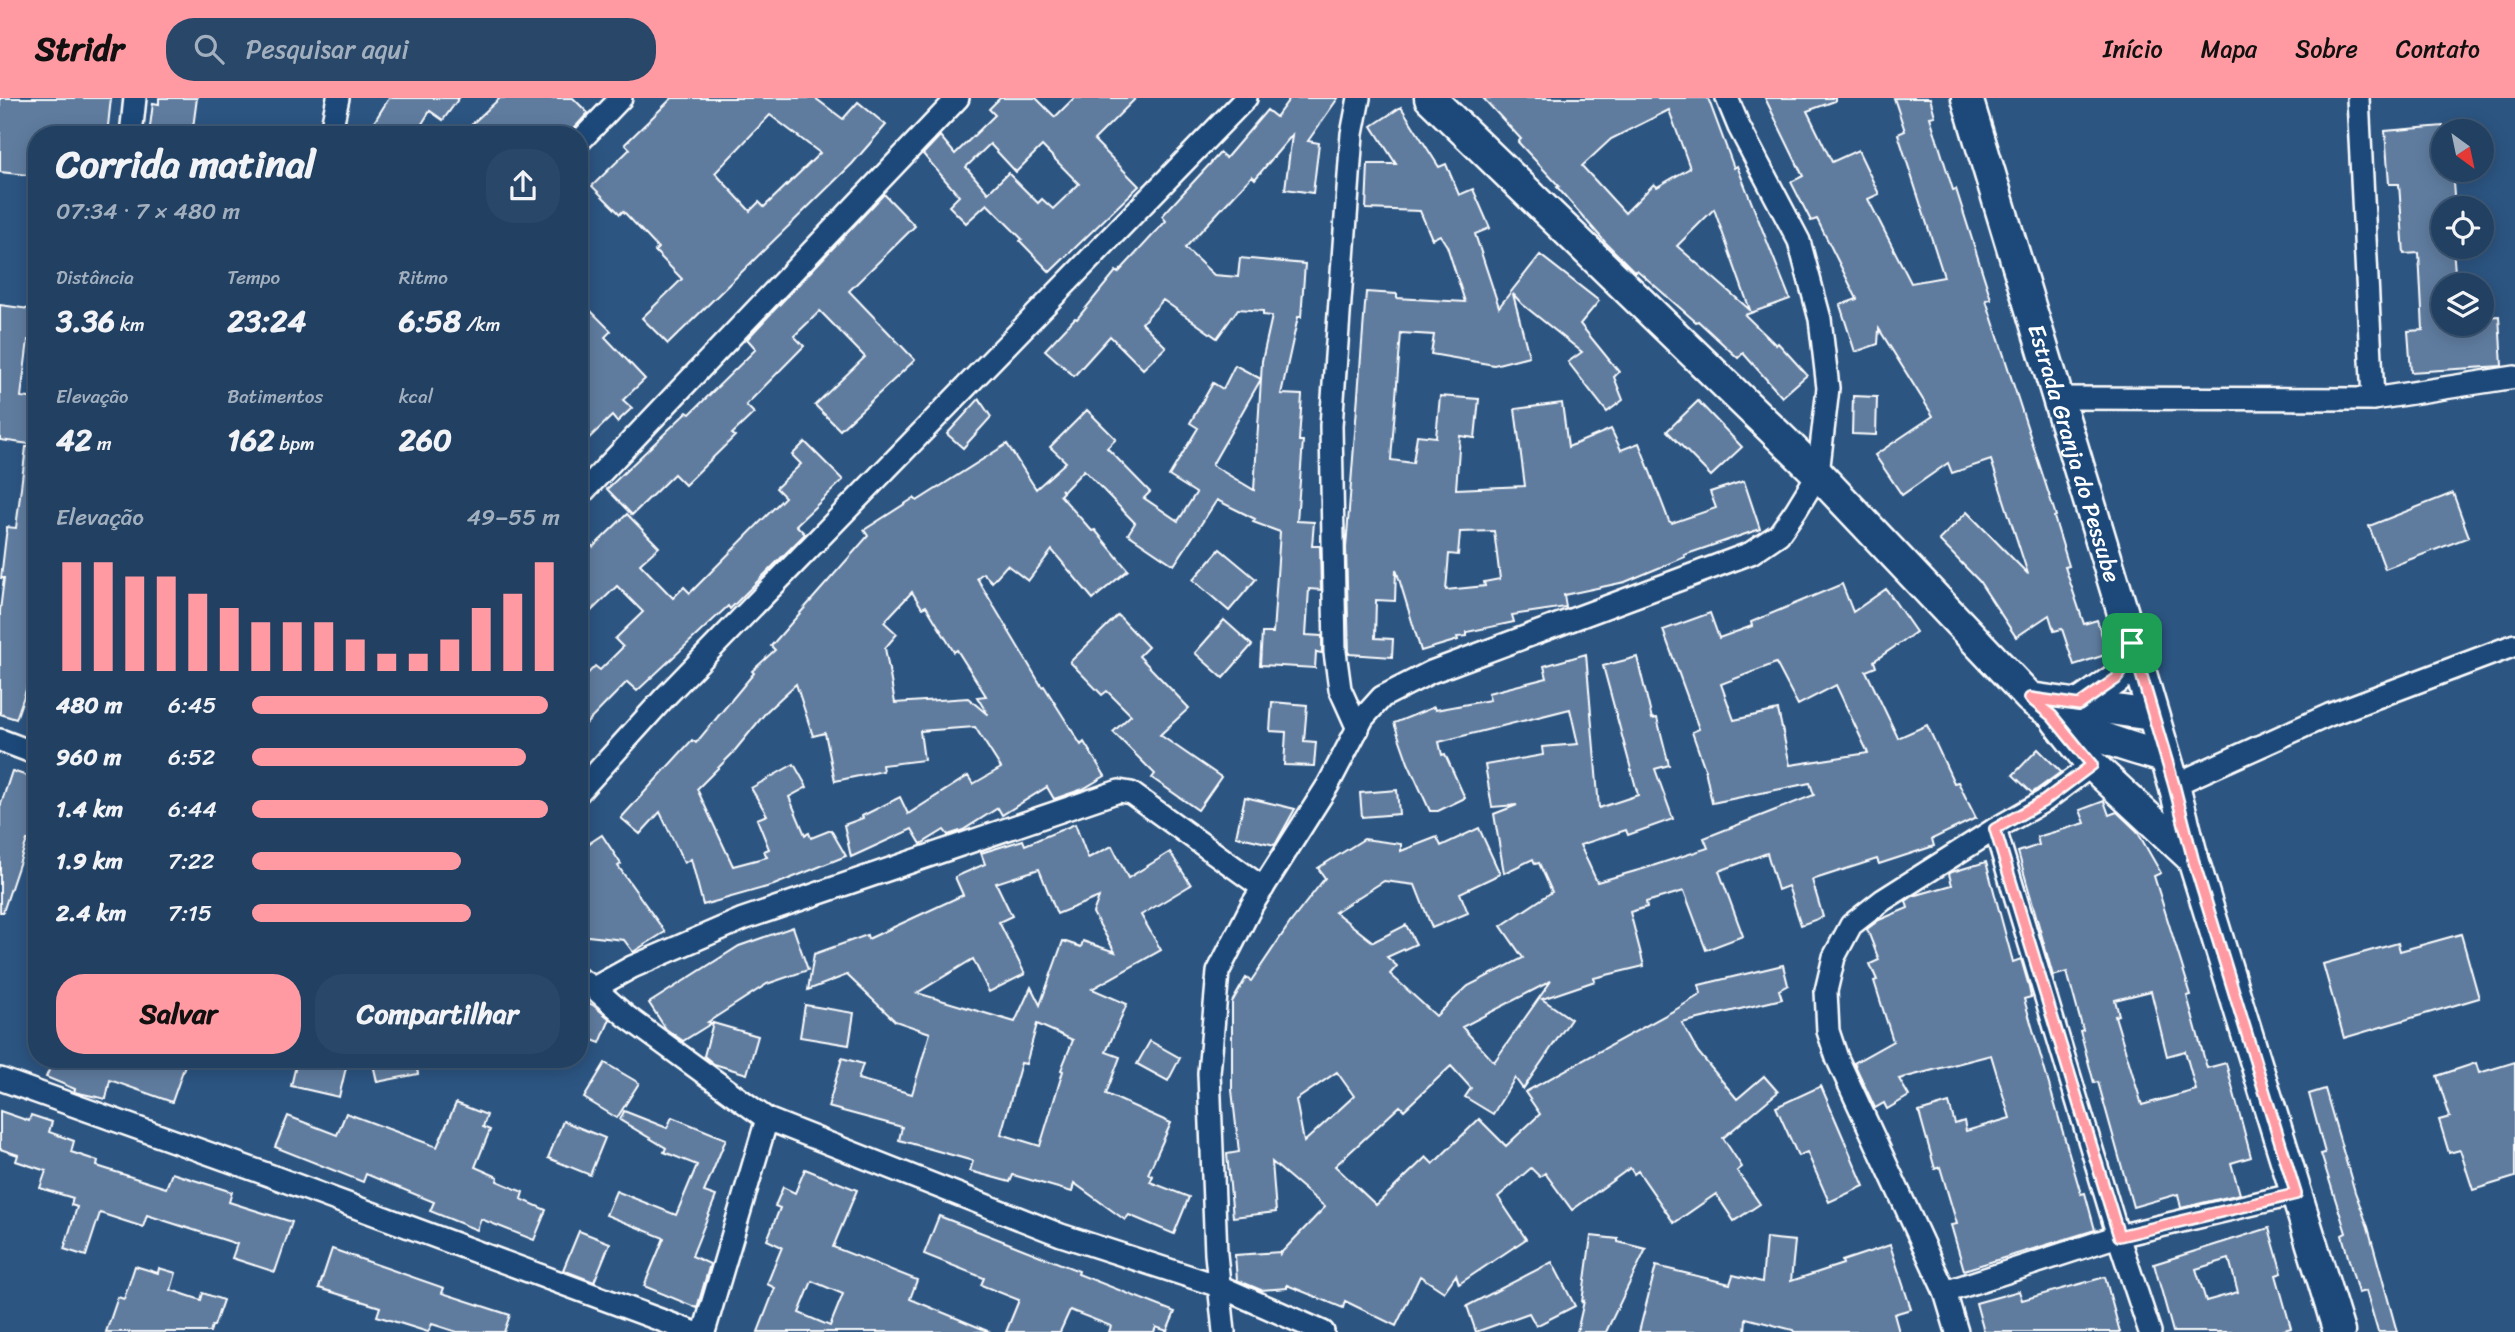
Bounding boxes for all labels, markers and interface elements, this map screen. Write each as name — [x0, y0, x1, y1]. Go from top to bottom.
search box — [166, 18, 656, 81]
text: Stridr — [35, 20, 124, 78]
text: Pesquisar aqui — [246, 26, 409, 72]
text: Início — [2103, 28, 2163, 70]
text: Mapa — [2201, 28, 2257, 70]
text: Sobre — [2295, 28, 2358, 70]
text: Contato — [2396, 28, 2480, 70]
icon: search — [190, 30, 228, 68]
north arrow — [2431, 119, 2494, 182]
map controls — [2431, 119, 2494, 336]
text: Corrida matinal — [56, 131, 316, 198]
button: share — [486, 149, 560, 223]
text: 07:34 · 7 × 480 m — [56, 191, 240, 232]
button: locate — [2431, 196, 2494, 259]
text: Distância — [56, 261, 134, 294]
text: Tempo — [227, 261, 280, 294]
text: Ritmo — [399, 261, 448, 294]
button: layers — [2431, 273, 2494, 336]
text: 3.36 — [56, 294, 115, 348]
text: 23:24 — [227, 294, 306, 348]
text: 6:58 — [399, 294, 461, 348]
text: km — [115, 308, 145, 341]
text: /km — [461, 308, 500, 341]
street label: Estrada Granja do Pessube — [2016, 319, 2133, 588]
text: Elevação — [56, 380, 129, 413]
text: Batimentos — [227, 380, 323, 413]
text: kcal — [399, 380, 433, 413]
text: 42 — [56, 413, 92, 467]
text: 162 — [227, 413, 275, 467]
text: 260 — [399, 413, 452, 467]
text: m — [92, 427, 112, 460]
text: bpm — [275, 427, 315, 460]
text: Elevação — [56, 497, 144, 538]
text: 49–55 m — [467, 497, 560, 538]
pin — [2102, 613, 2162, 673]
icon: arrive — [2113, 624, 2151, 662]
text: 480 m — [56, 685, 122, 726]
text: 6:45 — [168, 685, 216, 726]
text: 960 m — [56, 737, 121, 778]
text: 6:52 — [168, 737, 215, 778]
text: 1.4 km — [56, 789, 123, 830]
text: 6:44 — [168, 789, 217, 830]
text: 1.9 km — [56, 841, 123, 882]
text: 7:22 — [168, 841, 215, 882]
text: 2.4 km — [56, 893, 126, 934]
text: 7:15 — [168, 893, 212, 934]
button: Salvar — [56, 974, 301, 1054]
button: Compartilhar — [315, 974, 560, 1054]

